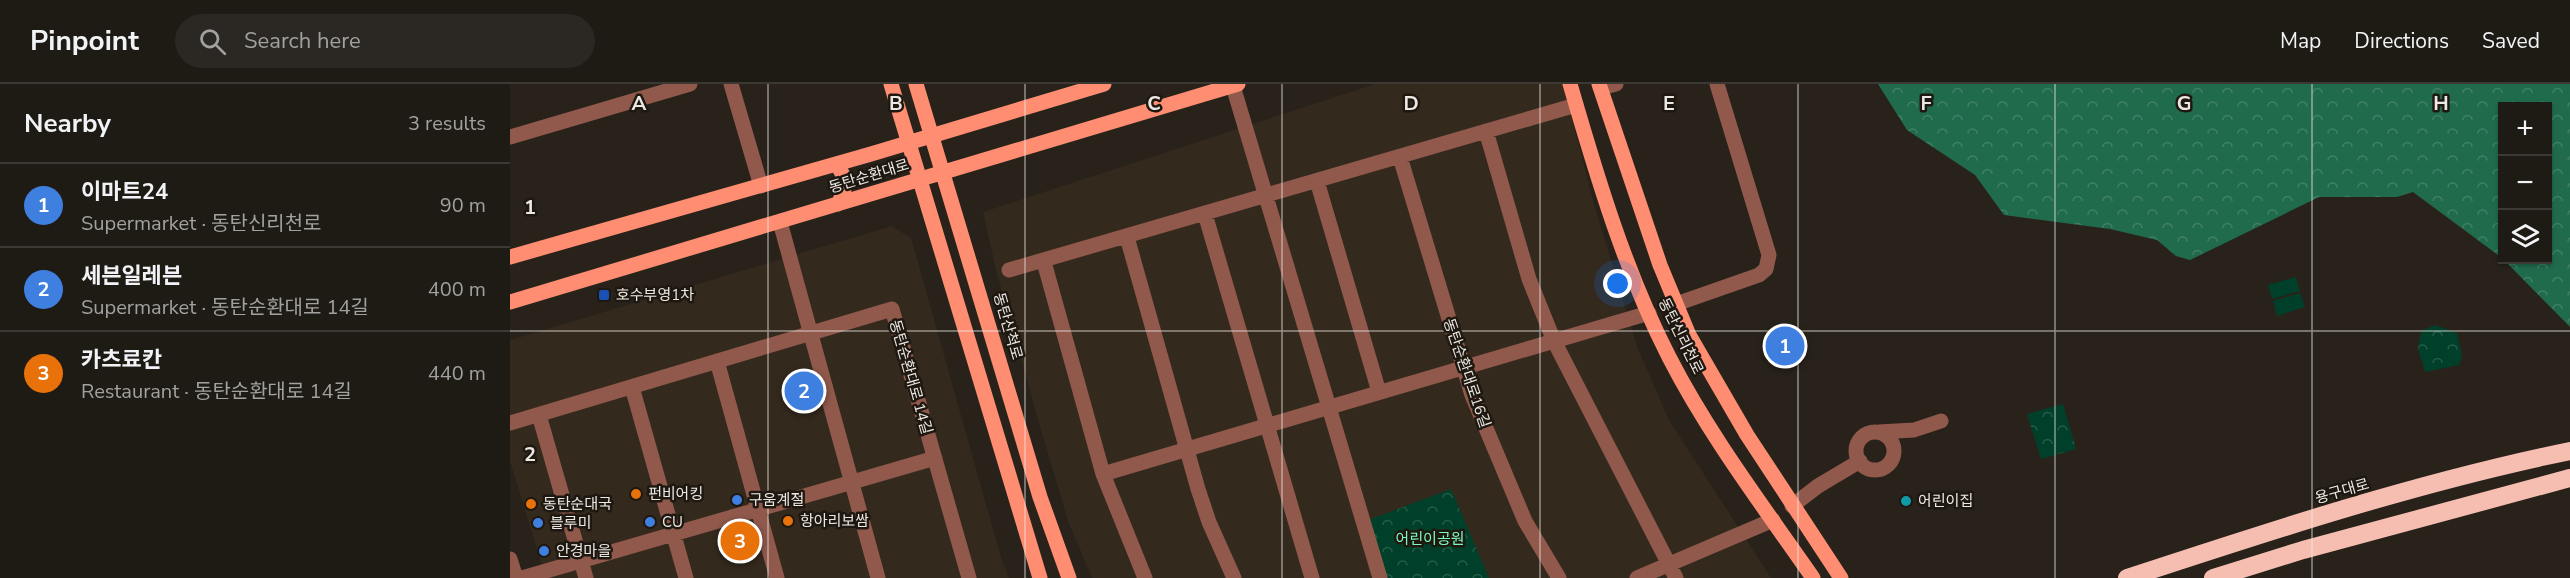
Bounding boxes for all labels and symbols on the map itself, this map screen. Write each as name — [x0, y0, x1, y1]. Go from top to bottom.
text: A — [632, 90, 647, 117]
text: B — [889, 90, 903, 117]
text: C — [1147, 90, 1161, 117]
text: D — [1403, 90, 1419, 117]
text: E — [1663, 90, 1675, 117]
text: F — [1920, 90, 1932, 117]
text: G — [2177, 90, 2191, 117]
text: H — [2433, 90, 2449, 117]
street label: 동탄순환대로 — [826, 154, 912, 198]
text: 1 — [524, 194, 536, 221]
your location — [1603, 269, 1632, 298]
place label: 호수부영1차 — [616, 285, 694, 305]
marker: 호수부영1차 — [597, 288, 611, 302]
street label: 동탄산척로 — [989, 290, 1027, 362]
street label: 동탄신리천로 — [1654, 294, 1708, 378]
street label: 동탄순환대로16길 — [1439, 316, 1495, 430]
street label: 동탄순환대로 14길 — [885, 317, 937, 437]
pin: 1 — [1766, 324, 1804, 368]
pin: 2 — [784, 368, 824, 414]
text: 2 — [524, 441, 536, 468]
street label: 용구대로 — [2313, 474, 2371, 508]
place label: 펀비어킹 — [648, 484, 703, 504]
marker: 펀비어킹 — [629, 487, 643, 501]
place label: 구움계절 — [749, 490, 804, 510]
place label: 어린이집 — [1918, 491, 1973, 511]
marker: 구움계절 — [730, 493, 744, 507]
place label: 동탄순대국 — [543, 494, 612, 514]
marker: 어린이집 — [1899, 494, 1913, 508]
marker: 동탄순대국 — [524, 497, 538, 511]
place label: 항아리보쌈 — [800, 511, 869, 531]
place label: CU — [662, 512, 683, 532]
place label: 블루미 — [550, 513, 591, 533]
marker: 항아리보쌈 — [781, 514, 795, 528]
marker: CU — [643, 515, 657, 529]
marker: 블루미 — [531, 516, 545, 530]
pin: 3 — [720, 518, 760, 564]
park label: 어린이공원 — [1395, 529, 1465, 549]
place label: 안경마을 — [556, 541, 611, 561]
marker: 안경마을 — [537, 544, 551, 558]

